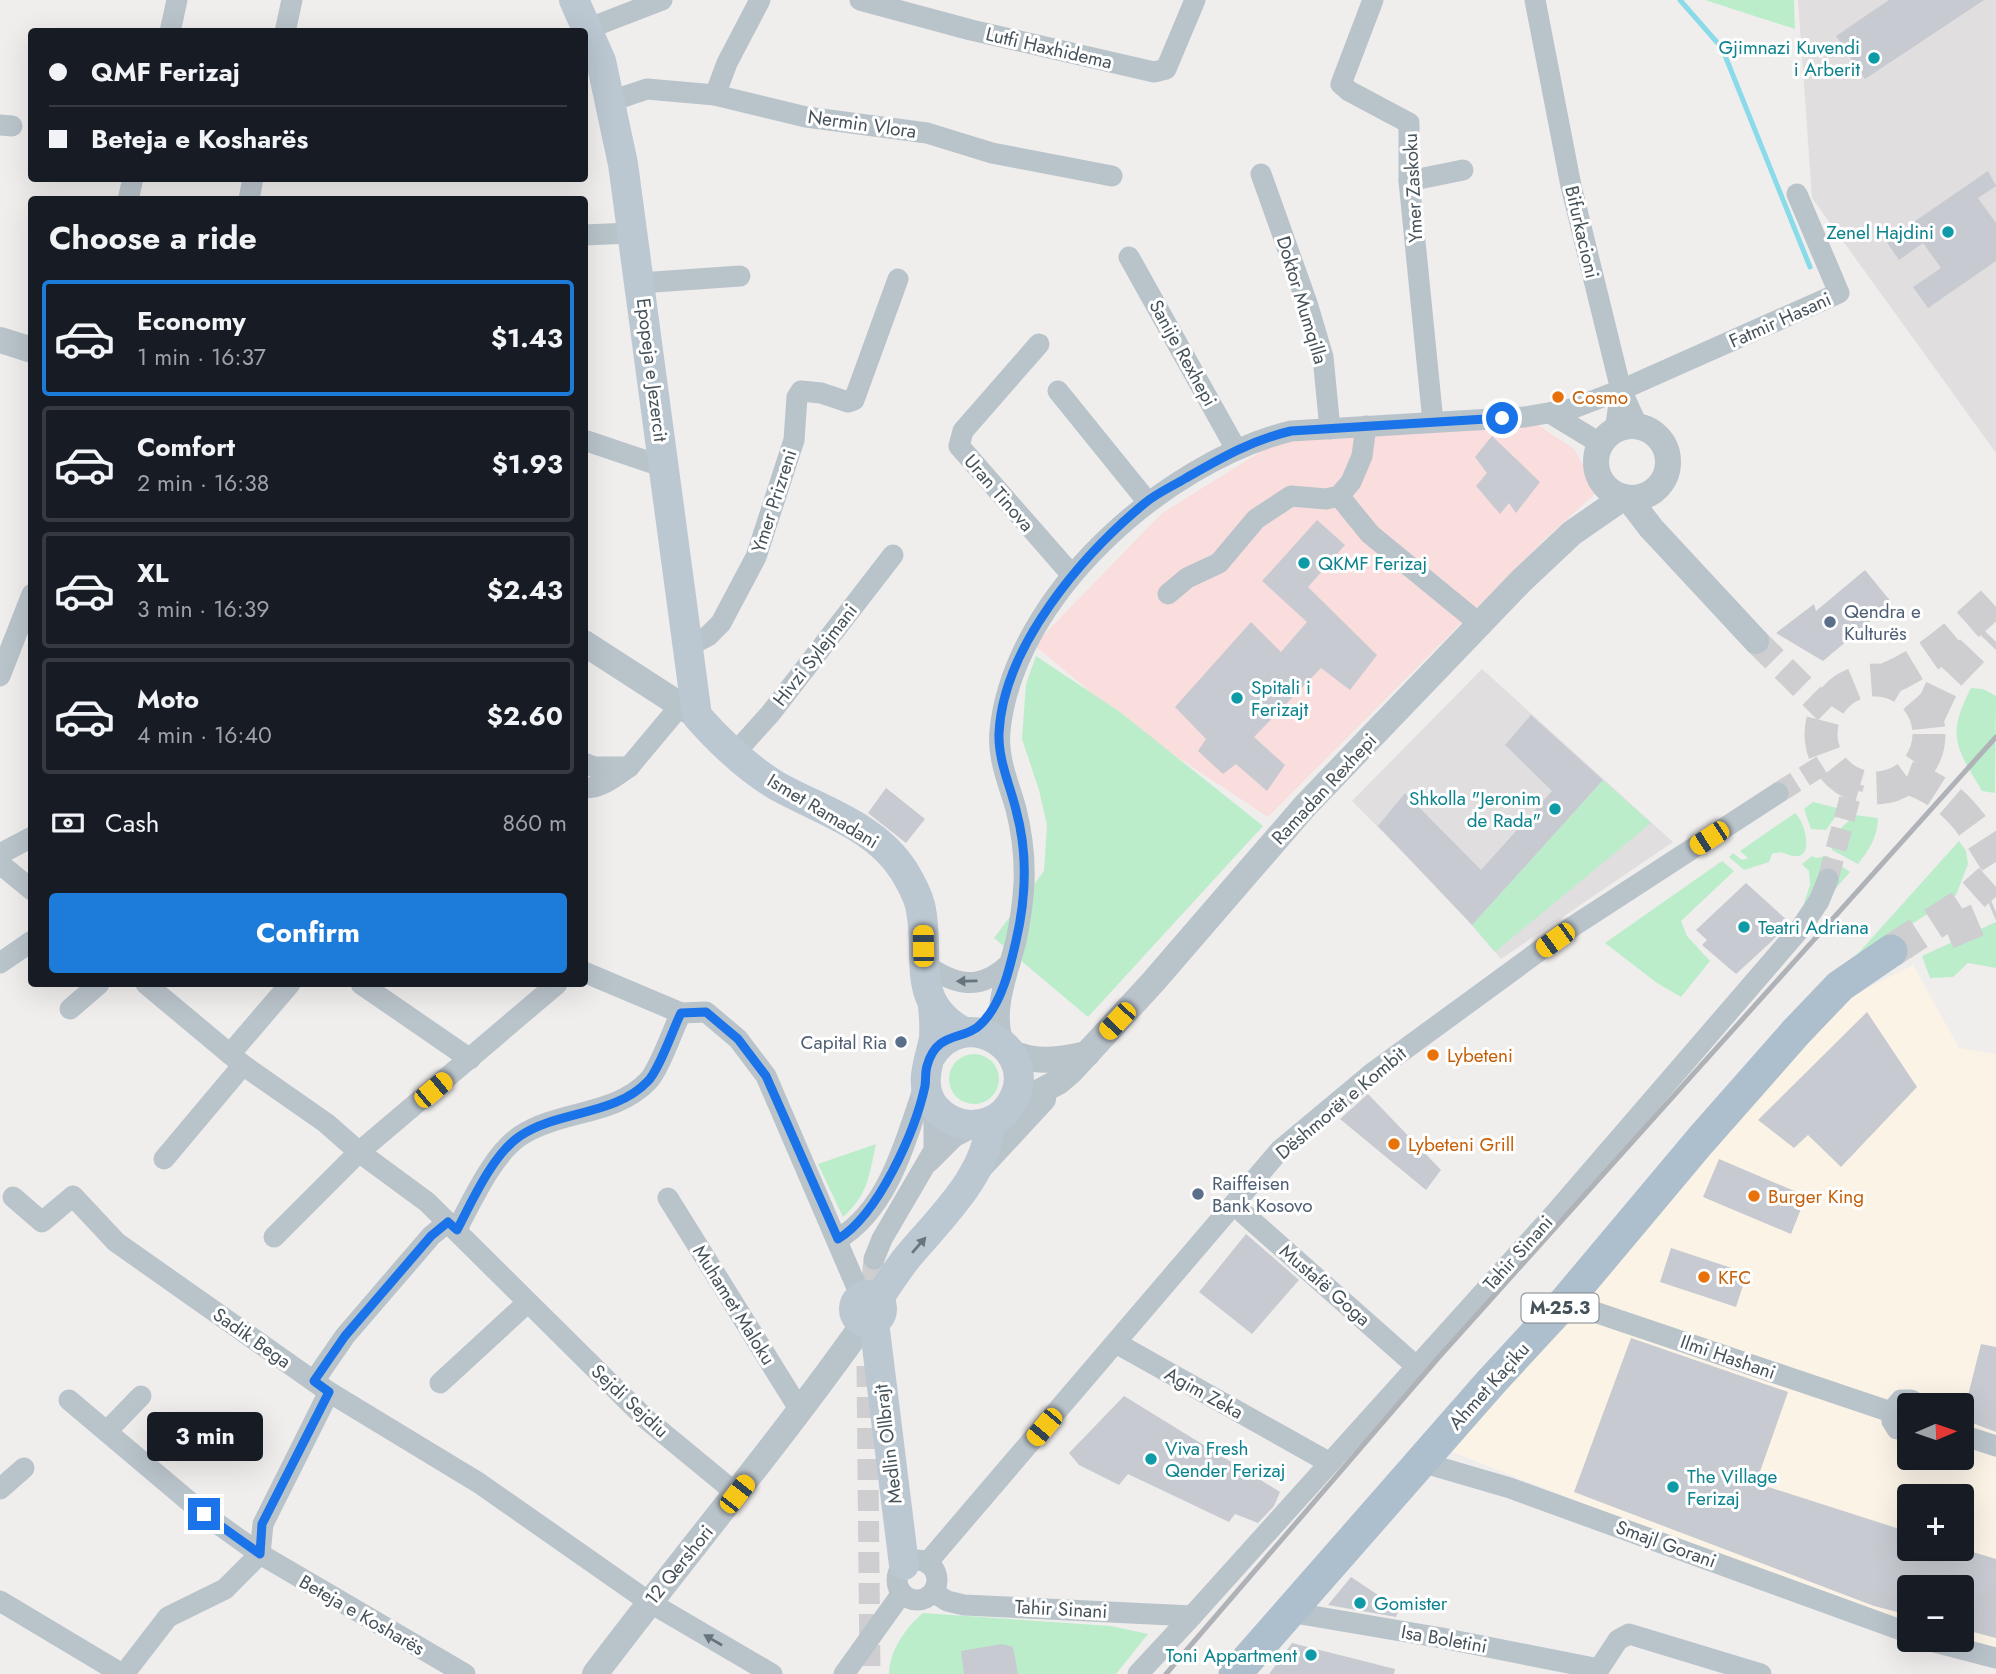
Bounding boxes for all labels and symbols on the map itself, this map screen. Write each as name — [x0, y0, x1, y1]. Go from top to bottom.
street label: Lutfi Haxhidema — [983, 20, 1115, 76]
place label: Gjimnazi Kuvendi i Arberit — [1719, 34, 1860, 83]
marker: Gjimnazi Kuvendi i Arberit — [1866, 50, 1882, 66]
street label: Nermin Vlora — [806, 103, 918, 145]
street label: Ymer Zaskoku — [1397, 133, 1429, 243]
street label: Bifurkacioni — [1558, 183, 1606, 281]
place label: Zenel Hajdini — [1826, 219, 1934, 246]
marker: Zenel Hajdini — [1940, 224, 1956, 240]
street label: Doktor Mumqilla — [1270, 233, 1334, 367]
street label: Fatmir Hasani — [1725, 285, 1835, 355]
street label: Sanije Rexhepi — [1143, 295, 1223, 411]
street label: Epopeja e Jezercit — [630, 297, 674, 444]
place label: Cosmo — [1572, 384, 1628, 411]
marker: Cosmo — [1550, 389, 1566, 405]
route start — [1486, 402, 1518, 434]
street label: Ymer Prizreni — [745, 446, 803, 556]
street label: Uran Tinova — [958, 448, 1040, 538]
place label: QKMF Ferizaj — [1318, 550, 1427, 577]
marker: QKMF Ferizaj — [1296, 555, 1312, 571]
street label: Hivzi Sylejmani — [766, 598, 864, 712]
place label: Qendra e Kulturës — [1844, 598, 1921, 647]
marker: Qendra e Kulturës — [1822, 614, 1838, 630]
place label: Spitali i Ferizajt — [1251, 674, 1311, 723]
marker: Spitali i Ferizajt — [1229, 690, 1245, 706]
street label: Ramadan Rexhepi — [1265, 727, 1383, 851]
street label: Ismet Ramadani — [762, 767, 884, 855]
place label: Shkolla "Jeronim de Rada" — [1409, 785, 1541, 834]
marker: Shkolla "Jeronim de Rada" — [1547, 801, 1563, 817]
car — [1686, 818, 1733, 858]
place label: Teatri Adriana — [1758, 914, 1869, 941]
car — [1532, 919, 1579, 961]
marker: Teatri Adriana — [1736, 919, 1752, 935]
car — [913, 925, 934, 967]
one-way arrow — [955, 976, 977, 987]
car — [1095, 998, 1140, 1044]
place label: Capital Ria — [801, 1029, 887, 1056]
marker: Capital Ria — [893, 1034, 909, 1050]
street label: Dëshmorët e Kombit — [1270, 1040, 1412, 1166]
place label: Lybeteni — [1447, 1042, 1513, 1069]
marker: Lybeteni — [1425, 1047, 1441, 1063]
car — [411, 1068, 456, 1112]
place label: Lybeteni Grill — [1408, 1131, 1514, 1158]
marker: Lybeteni Grill — [1386, 1136, 1402, 1152]
place label: Raiffeisen Bank Kosovo — [1212, 1170, 1313, 1219]
place label: Burger King — [1768, 1183, 1864, 1210]
marker: Raiffeisen Bank Kosovo — [1190, 1186, 1206, 1202]
marker: Burger King — [1746, 1188, 1762, 1204]
street label: Tahir Sinani — [1477, 1210, 1559, 1296]
one-way arrow — [911, 1236, 926, 1253]
street label: Mustafë Goga — [1274, 1238, 1376, 1332]
street label: Muhamet Maloku — [686, 1240, 782, 1370]
place label: KFC — [1718, 1264, 1751, 1291]
marker: KFC — [1696, 1269, 1712, 1285]
road number: M-25.3 — [1522, 1294, 1598, 1322]
street label: Sadik Bega — [207, 1301, 297, 1375]
street label: Ilmi Hashani — [1677, 1328, 1779, 1386]
street label: Ahmet Kaçiku — [1442, 1336, 1536, 1436]
street label: Sejdi Sejdiu — [585, 1358, 675, 1444]
street label: Agim Zeka — [1160, 1360, 1248, 1426]
street label: Medlin Ollbrajt — [867, 1382, 909, 1505]
north arrow — [1897, 1393, 1974, 1470]
car — [1023, 1404, 1066, 1450]
callout: 3 min — [146, 1412, 262, 1462]
place label: Viva Fresh Qender Ferizaj — [1165, 1435, 1285, 1484]
marker: Viva Fresh Qender Ferizaj — [1143, 1451, 1159, 1467]
place label: The Village Ferizaj — [1687, 1463, 1777, 1512]
car — [716, 1471, 759, 1517]
marker: The Village Ferizaj — [1665, 1479, 1681, 1495]
route end — [188, 1498, 220, 1530]
street label: Smajl Gorani — [1612, 1513, 1720, 1575]
street label: 12 Qershori — [638, 1519, 720, 1611]
street label: Beteja e Kosharës — [294, 1568, 430, 1662]
place label: Gomister — [1374, 1590, 1448, 1617]
street label: Tahir Sinani — [1014, 1593, 1108, 1625]
marker: Gomister — [1352, 1595, 1368, 1611]
street label: Isa Boletini — [1399, 1618, 1489, 1660]
one-way arrow — [703, 1634, 723, 1646]
place label: Toni Appartment — [1166, 1642, 1297, 1669]
marker: Toni Appartment — [1303, 1647, 1319, 1663]

